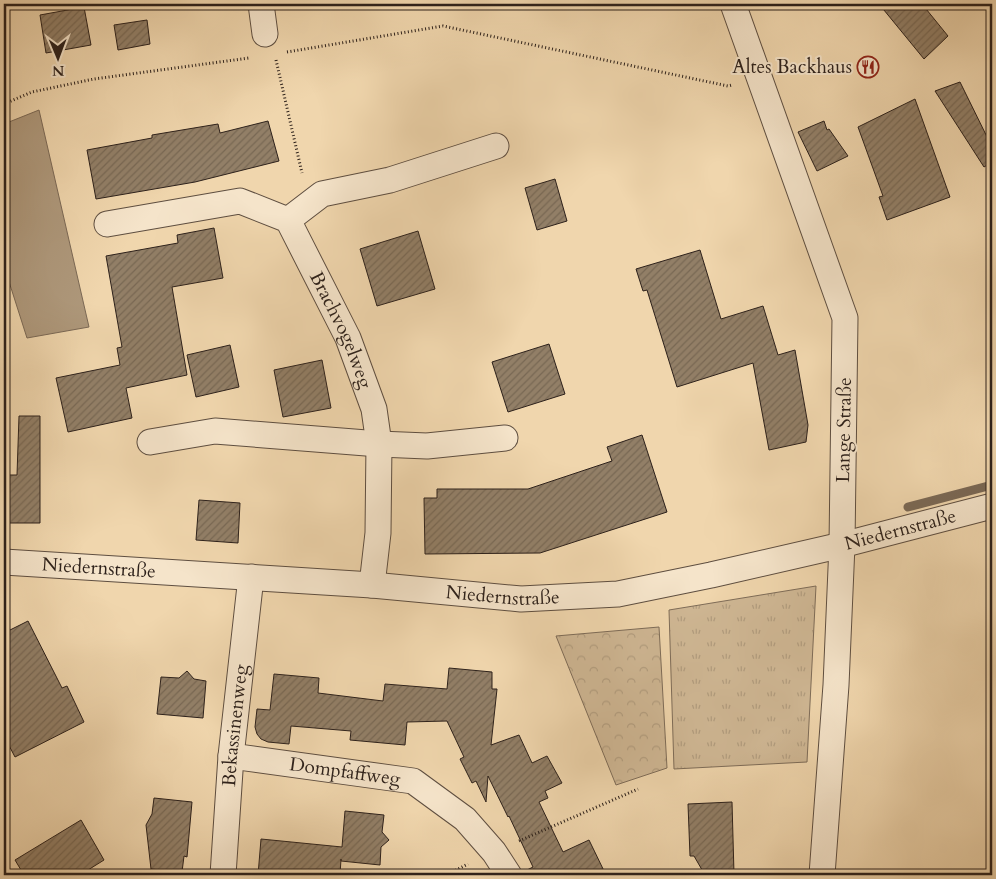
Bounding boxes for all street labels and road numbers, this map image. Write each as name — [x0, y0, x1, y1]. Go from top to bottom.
street label: Brachvogelweg — [303, 267, 379, 392]
street label: Lange Straße — [830, 377, 858, 483]
street label: Niedernstraße — [842, 503, 959, 557]
street label: Niedernstraße — [41, 551, 157, 584]
street label: Niedernstraße — [445, 579, 560, 612]
street label: Bekassinenweg — [216, 663, 254, 787]
street label: Dompfaffweg — [288, 751, 402, 792]

